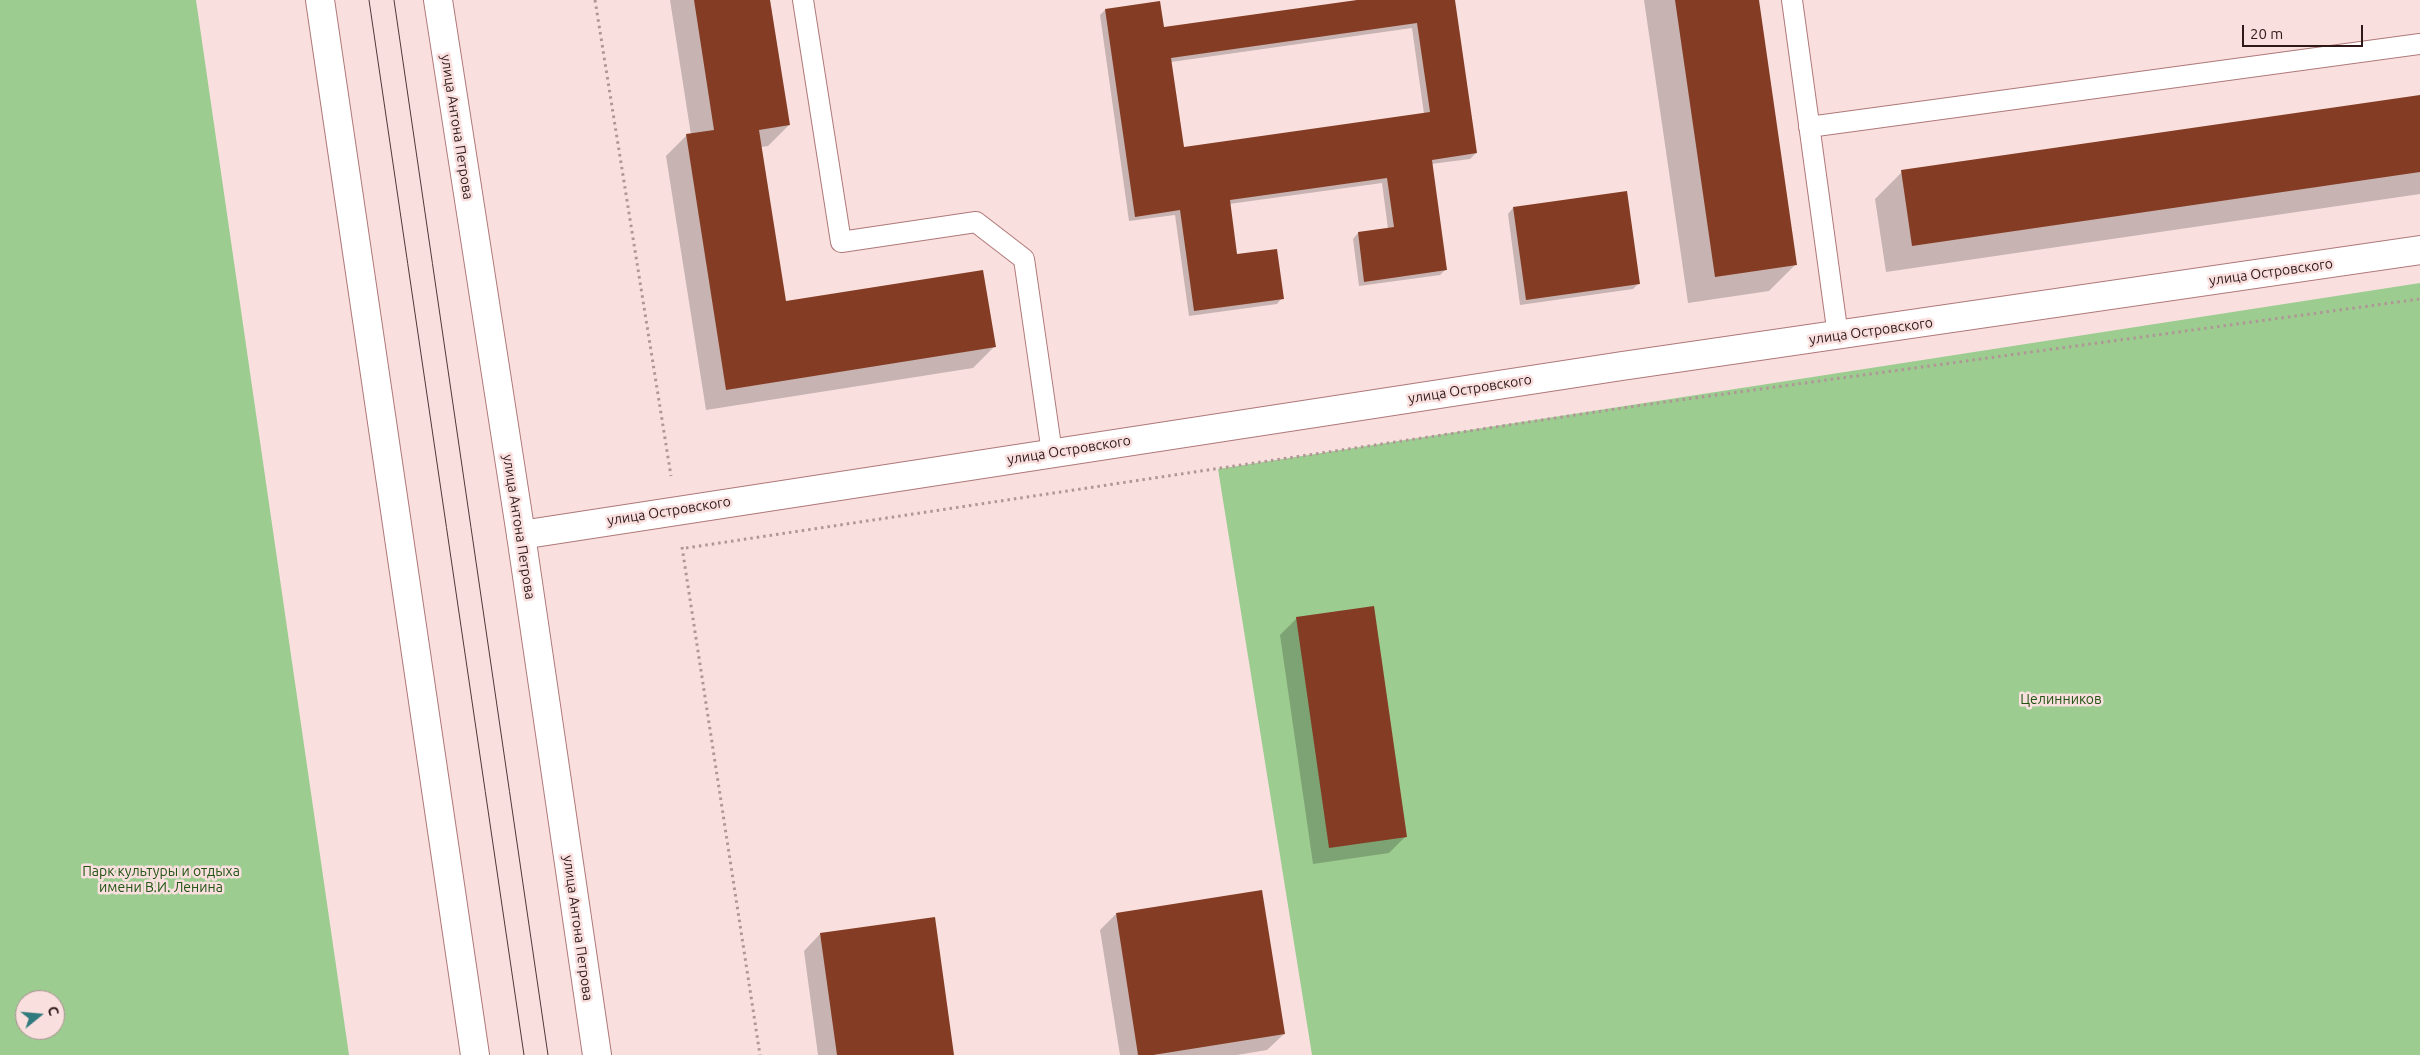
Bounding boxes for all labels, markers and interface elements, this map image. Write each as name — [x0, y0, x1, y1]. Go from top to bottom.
scale bar — [2245, 15, 2366, 47]
text: 20 m — [2250, 25, 2283, 42]
street label: улица Антона Петрова — [437, 53, 477, 201]
street label: улица Островского — [2208, 255, 2334, 289]
street label: улица Островского — [1808, 314, 1934, 348]
street label: улица Островского — [1407, 371, 1533, 407]
street label: улица Островского — [1006, 432, 1132, 468]
street label: улица Антона Петрова — [499, 453, 539, 601]
street label: улица Островского — [606, 493, 732, 529]
park label: Целинников — [2020, 691, 2102, 707]
street label: улица Антона Петрова — [559, 854, 597, 1002]
park label: Парк культуры и отдыха имени В.И. Ленина — [82, 863, 240, 896]
north arrow — [15, 990, 65, 1040]
text: С — [44, 1004, 62, 1018]

